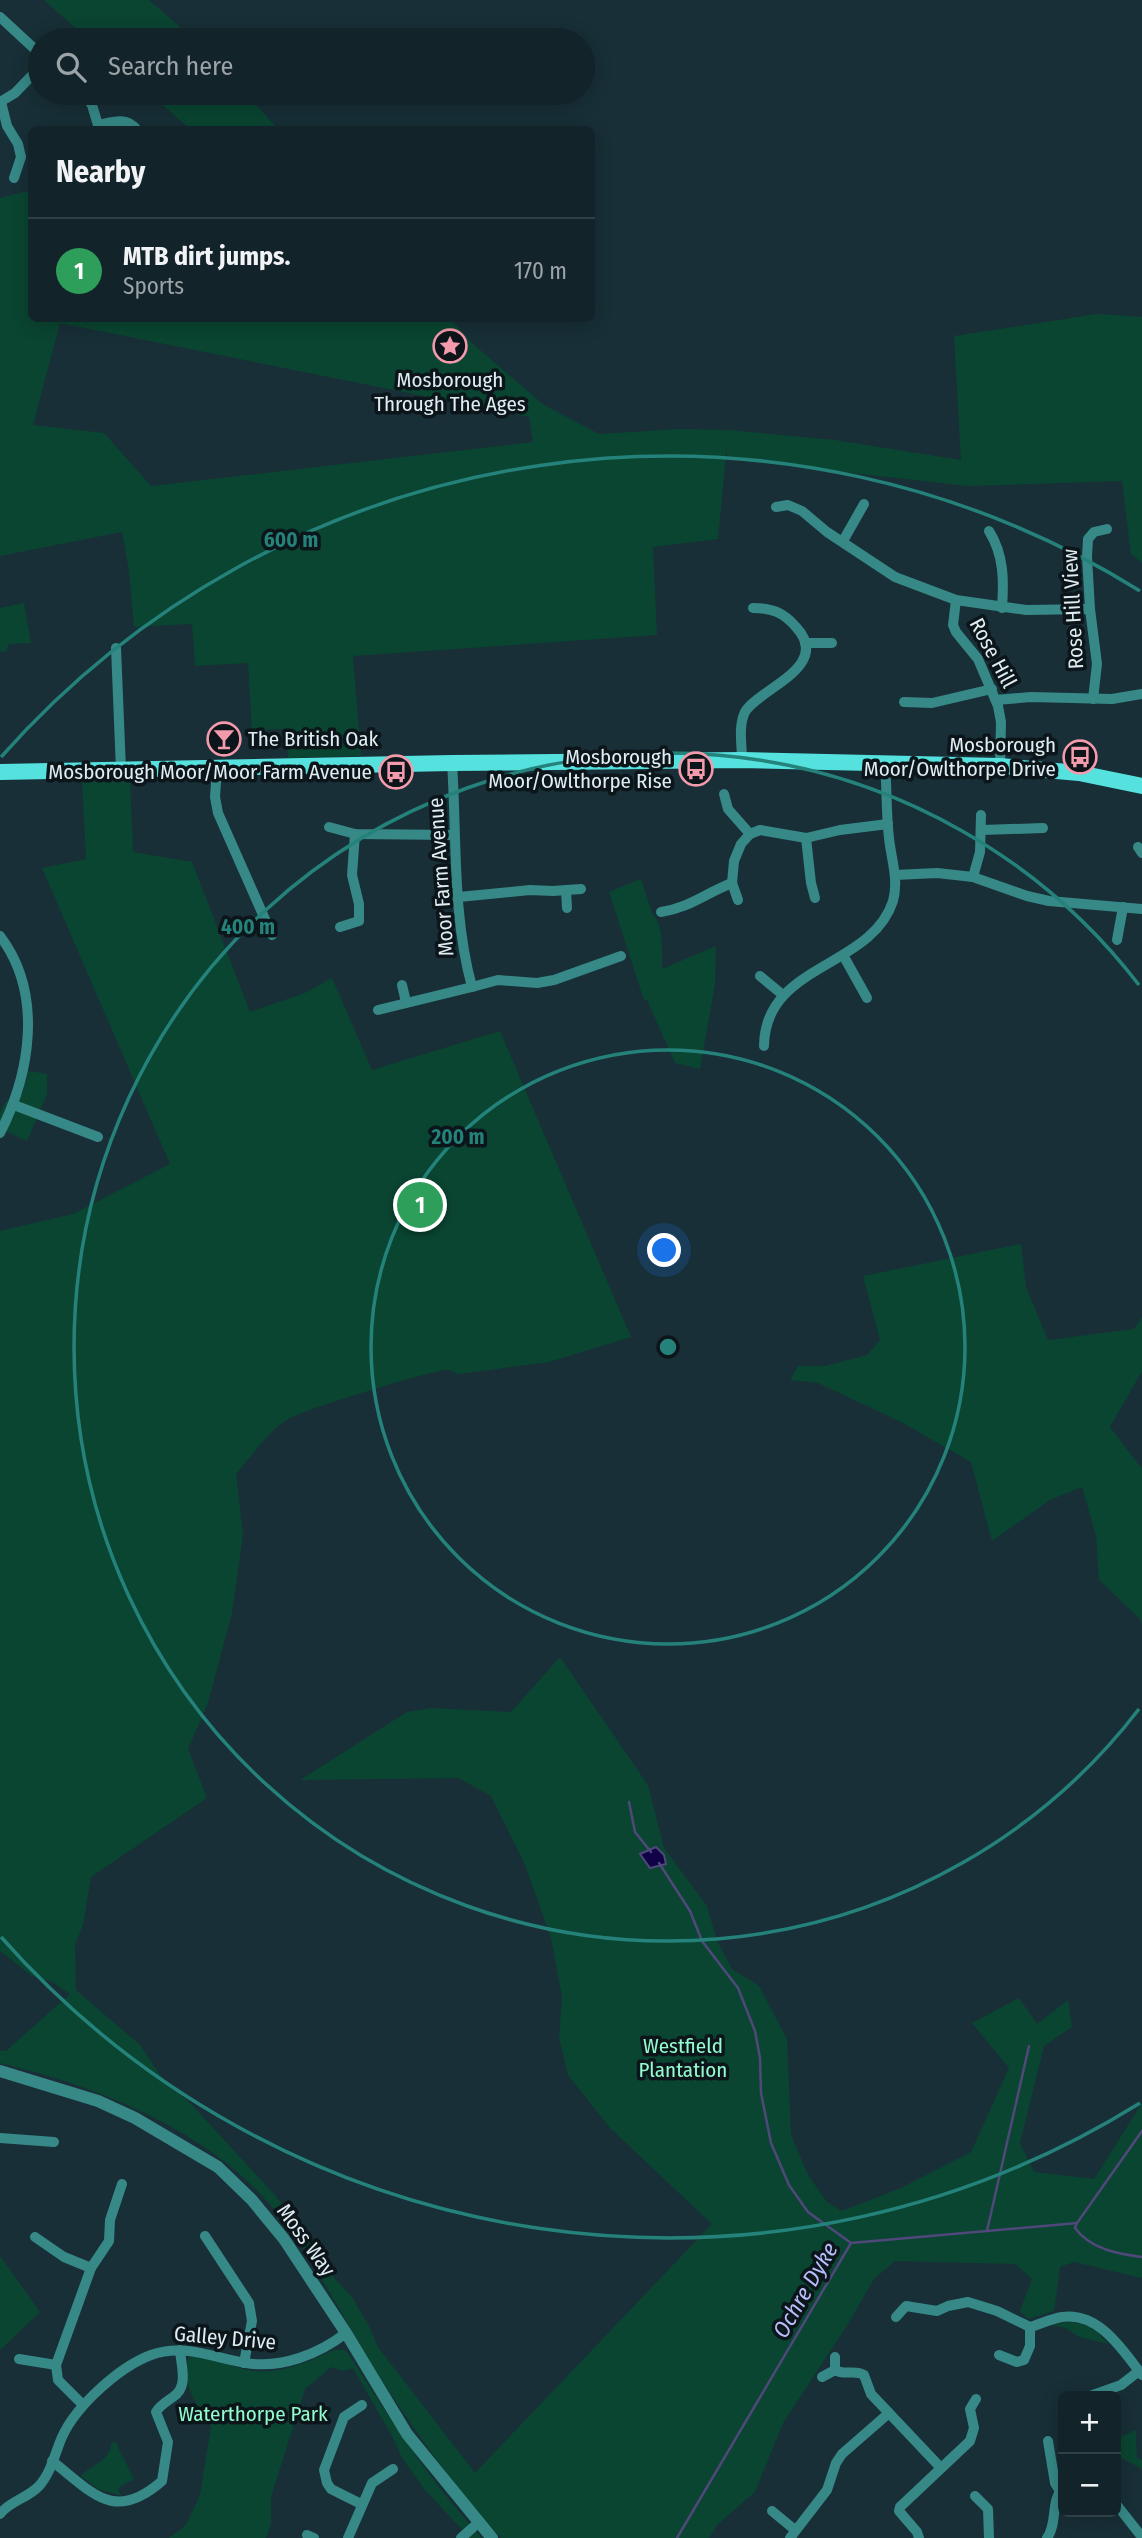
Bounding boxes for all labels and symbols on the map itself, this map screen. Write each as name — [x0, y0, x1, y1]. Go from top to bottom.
place icon: Mosborough Through The Ages — [431, 327, 469, 365]
place label: Mosborough Through The Ages — [374, 367, 526, 417]
text: 600 m — [264, 527, 318, 553]
street label: Rose Hill View — [1057, 548, 1089, 670]
street label: Rose Hill — [964, 614, 1022, 693]
bar icon: The British Oak — [205, 720, 243, 758]
place label: The British Oak — [248, 726, 379, 752]
place label: Mosborough Moor/Owlthorpe Drive — [864, 732, 1056, 782]
bus stop icon: Mosborough Moor/Owlthorpe Drive — [1061, 738, 1099, 776]
place label: Mosborough Moor/Owlthorpe Rise — [488, 744, 672, 794]
bus stop icon: Mosborough Moor/Owlthorpe Rise — [677, 750, 715, 788]
bus stop icon: Mosborough Moor/Moor Farm Avenue — [377, 753, 415, 791]
place label: Mosborough Moor/Moor Farm Avenue — [48, 759, 372, 785]
street label: Moor Farm Avenue — [422, 797, 460, 957]
text: 400 m — [221, 914, 275, 940]
text: 200 m — [430, 1124, 485, 1150]
pin: 1 — [397, 1179, 443, 1231]
your location — [647, 1233, 681, 1267]
centre of rings — [656, 1335, 680, 1359]
park label: Westfield Plantation — [639, 2033, 727, 2083]
street label: Moss Way — [271, 2199, 341, 2282]
water label: Ochre Dyke — [766, 2237, 844, 2343]
street label: Galley Drive — [173, 2321, 277, 2355]
park label: Waterthorpe Park — [178, 2401, 328, 2427]

